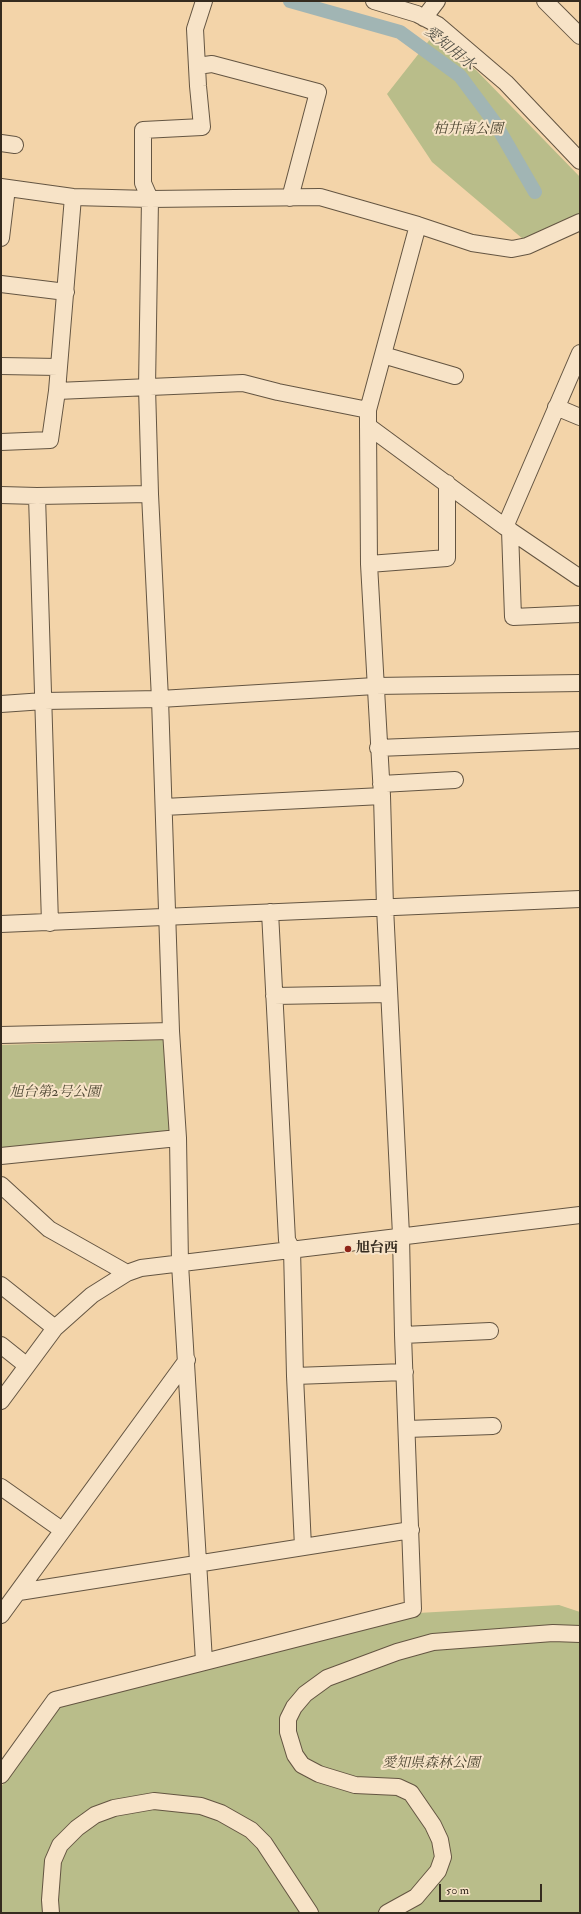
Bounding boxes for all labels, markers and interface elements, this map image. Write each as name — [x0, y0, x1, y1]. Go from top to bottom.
water label: 愛知用水 — [420, 23, 478, 75]
park label: 柏井南公園 — [433, 122, 503, 138]
park label: 旭台第2号公園 — [9, 1085, 101, 1101]
place label: 旭台西 — [356, 1241, 398, 1257]
marker: 旭台西 — [343, 1244, 353, 1254]
park label: 愛知県森林公園 — [382, 1756, 480, 1772]
scale bar — [441, 1876, 544, 1902]
text: 50 m — [446, 1883, 469, 1898]

